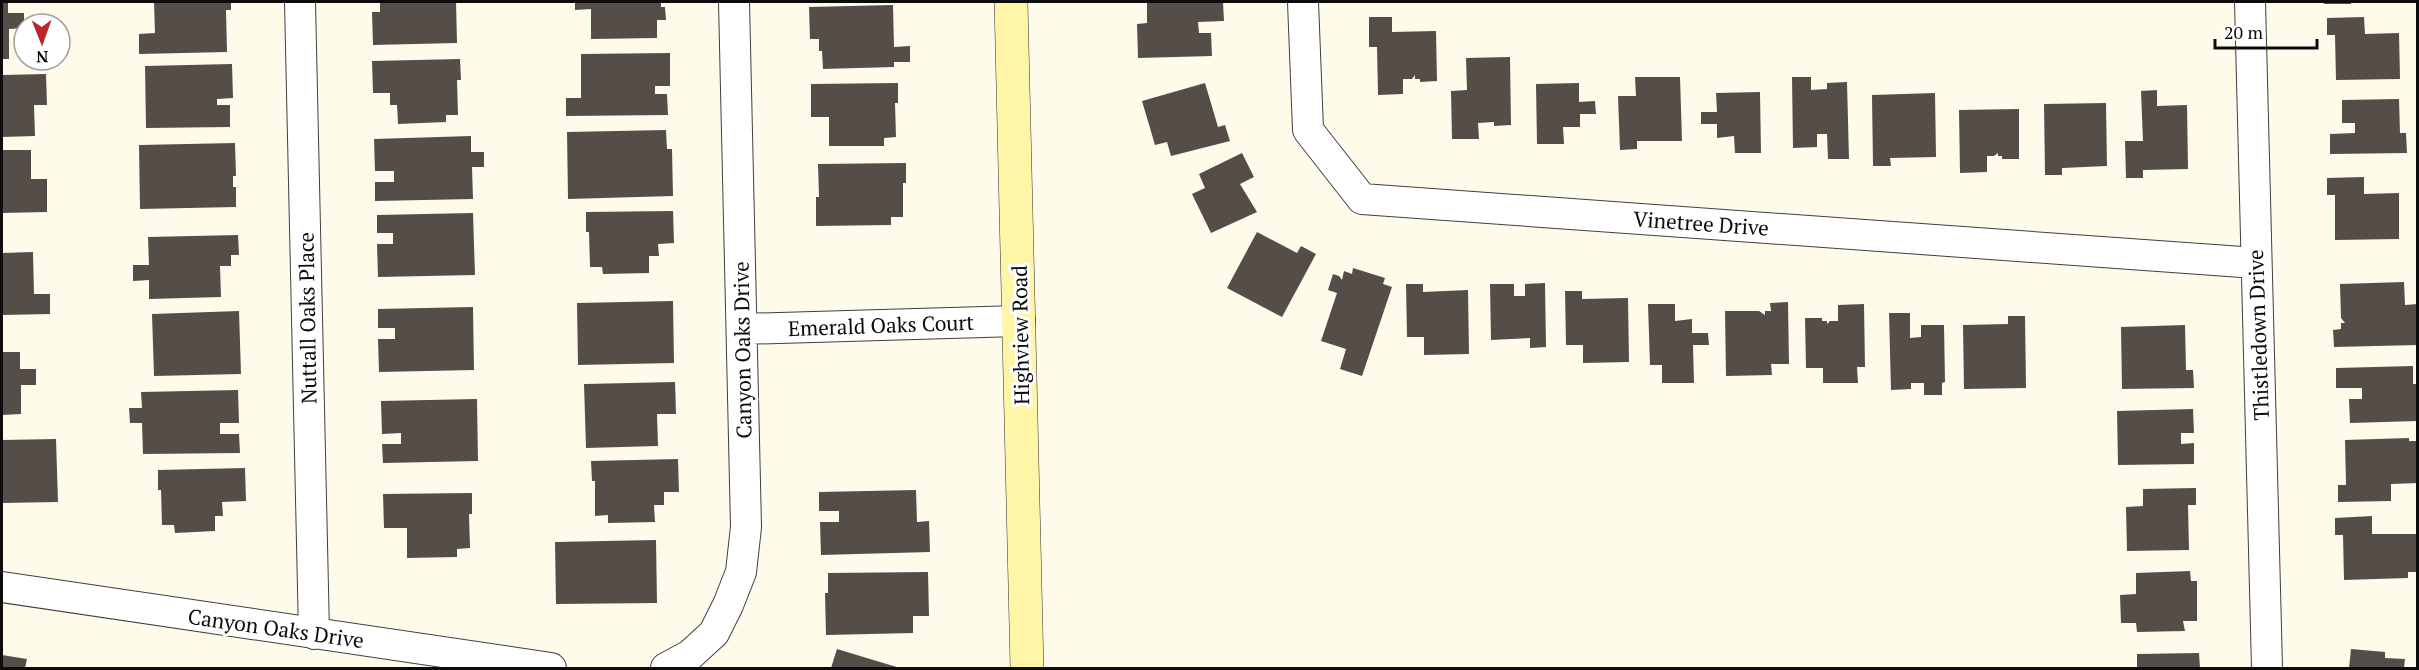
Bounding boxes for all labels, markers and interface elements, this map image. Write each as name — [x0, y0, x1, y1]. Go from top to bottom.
north arrow — [12, 12, 72, 72]
scale bar — [2215, 12, 2317, 50]
text: 20 m — [2224, 20, 2264, 44]
text: N — [36, 46, 49, 68]
street label: Vinetree Drive — [1632, 204, 1770, 242]
street label: Nuttall Oaks Place — [292, 232, 322, 404]
street label: Thistledown Drive — [2241, 249, 2275, 421]
street label: Canyon Oaks Drive — [726, 261, 758, 439]
street label: Highview Road — [1005, 265, 1035, 405]
street label: Emerald Oaks Court — [787, 308, 975, 342]
street label: Canyon Oaks Drive — [186, 602, 366, 654]

